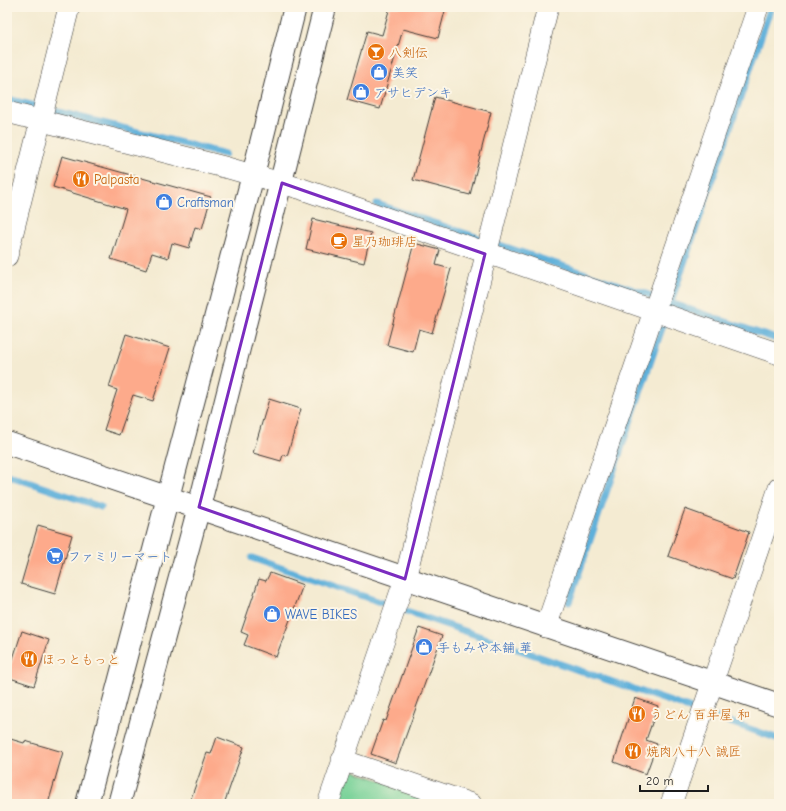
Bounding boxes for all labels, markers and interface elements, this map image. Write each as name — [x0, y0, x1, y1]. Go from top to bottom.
bar icon: 八剣伝 — [366, 42, 386, 62]
place label: 八剣伝 — [389, 45, 428, 60]
shop icon: 美笑 — [369, 62, 389, 82]
place label: 美笑 — [392, 65, 418, 80]
shop icon: アサヒデンキ — [351, 82, 371, 102]
place label: アサヒデンキ — [374, 85, 452, 100]
restaurant icon: Palpasta — [71, 169, 91, 189]
place label: Palpasta — [94, 172, 139, 187]
shop icon: Craftsman — [154, 192, 174, 212]
place label: Craftsman — [177, 195, 234, 210]
cafe icon: 星乃珈琲店 — [329, 231, 349, 251]
place label: 星乃珈琲店 — [352, 234, 417, 249]
supermarket icon: ファミリーマート — [45, 546, 65, 566]
place label: ファミリーマート — [68, 549, 172, 564]
shop icon: WAVE BIKES — [262, 604, 282, 624]
place label: WAVE BIKES — [285, 607, 357, 622]
shop icon: 手もみや本舗 華 — [414, 637, 434, 657]
place label: 手もみや本舗 華 — [437, 640, 532, 655]
restaurant icon: ほっともっと — [19, 649, 39, 669]
place label: ほっともっと — [42, 652, 120, 667]
restaurant icon: うどん 百年屋 和 — [627, 704, 647, 724]
place label: うどん 百年屋 和 — [650, 707, 750, 722]
restaurant icon: 焼肉八十八 誠匠 — [623, 741, 643, 761]
place label: 焼肉八十八 誠匠 — [646, 744, 741, 759]
scale bar — [640, 767, 708, 793]
text: 20 m — [646, 774, 674, 788]

